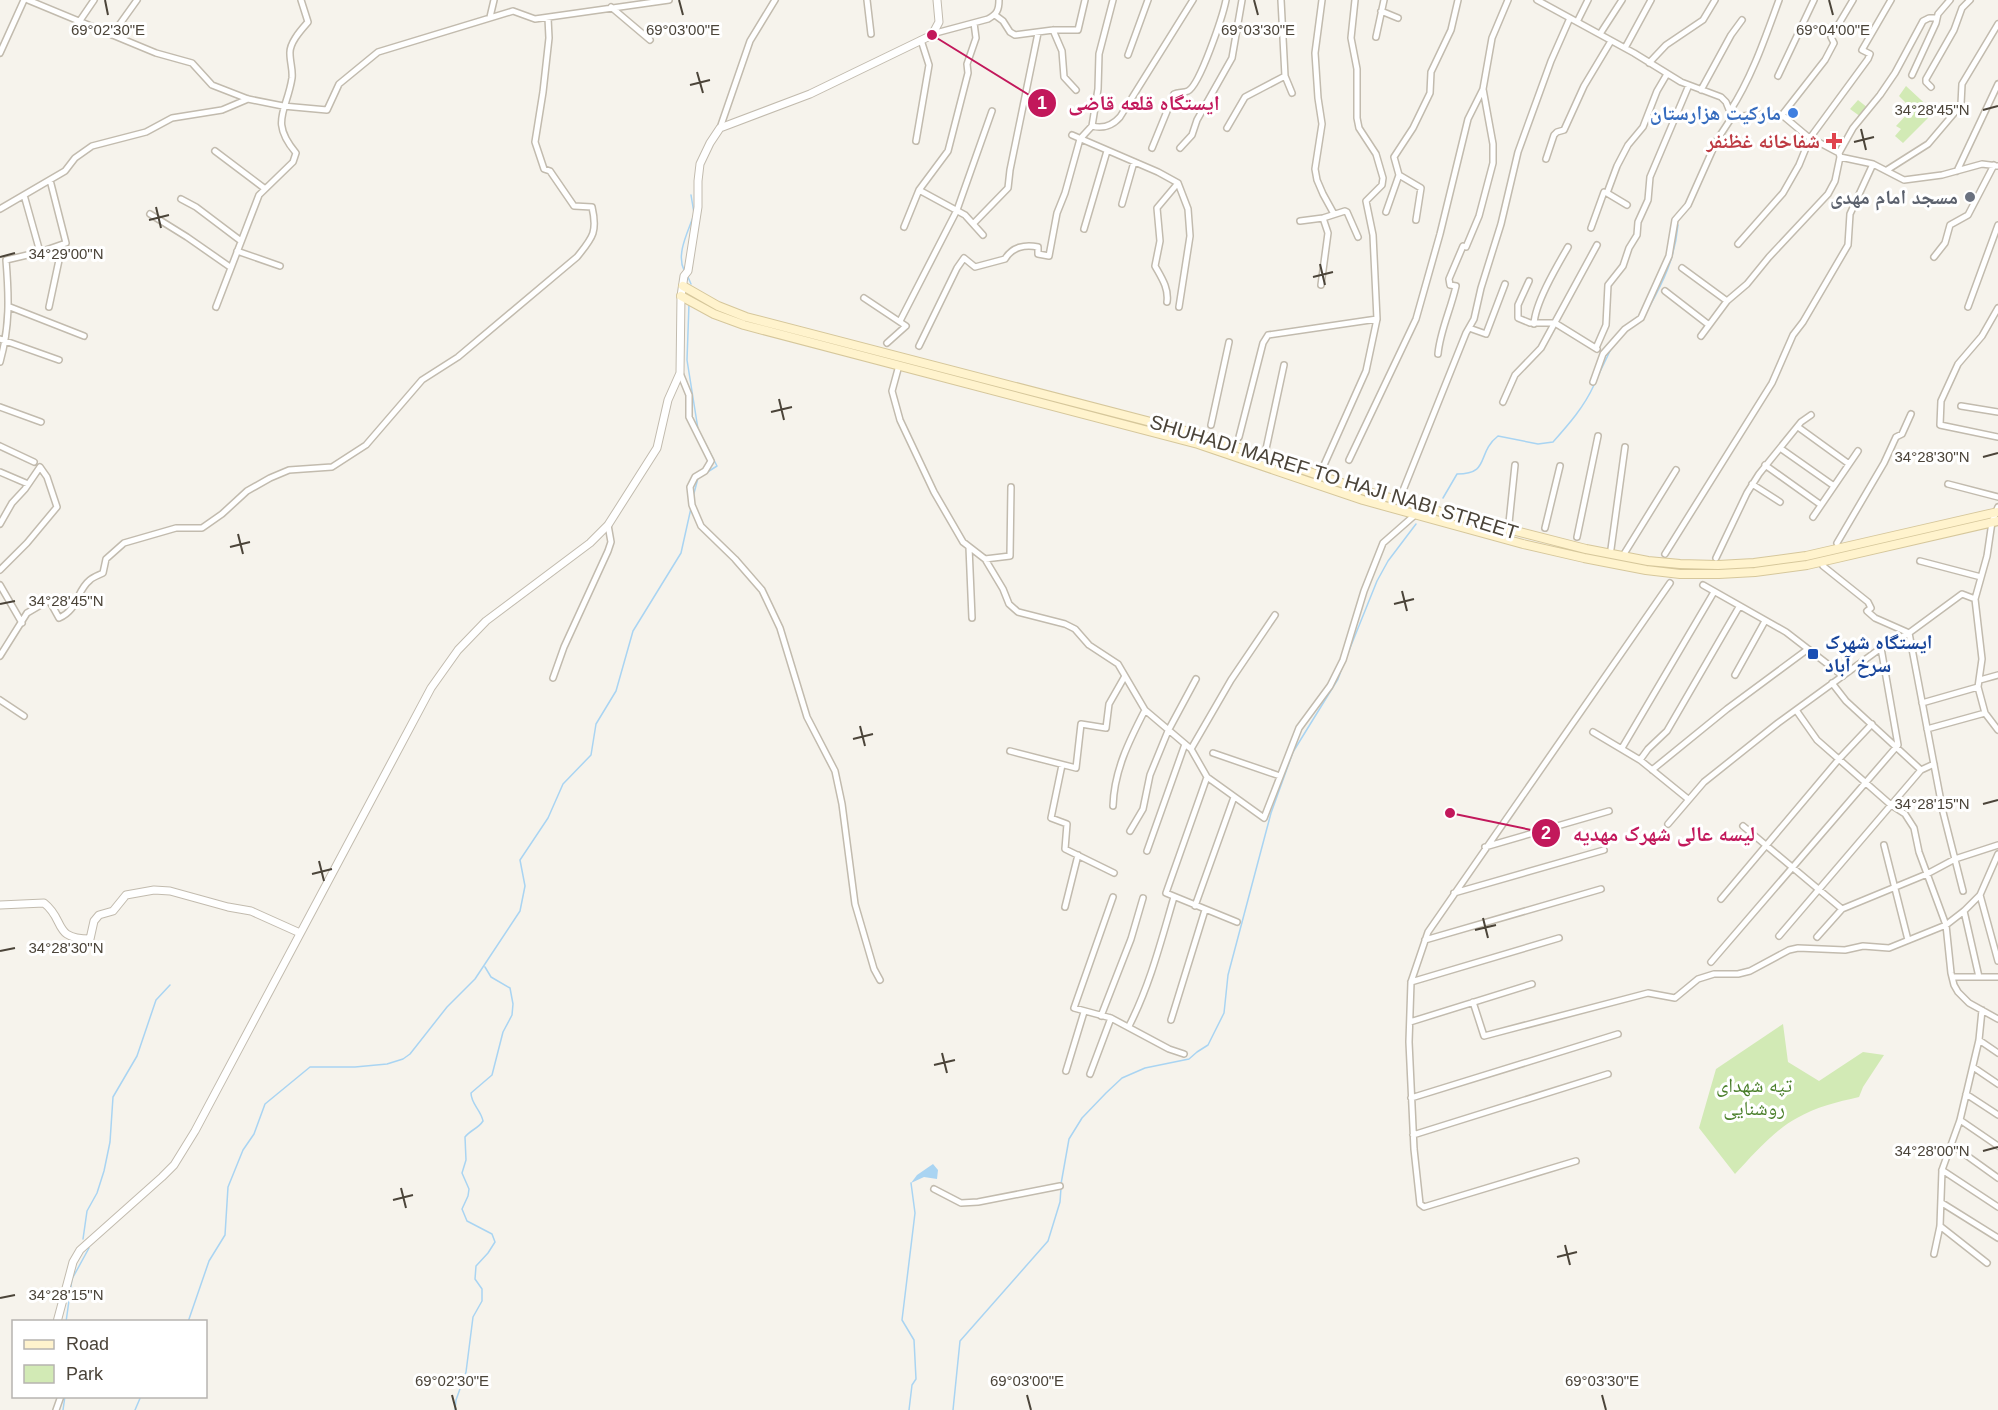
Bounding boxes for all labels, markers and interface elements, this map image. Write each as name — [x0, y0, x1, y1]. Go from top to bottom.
text: 69°02'30"E — [71, 21, 145, 38]
text: 69°03'00"E — [646, 21, 720, 38]
text: 69°03'30"E — [1221, 21, 1295, 38]
text: 69°04'00"E — [1796, 21, 1870, 38]
callout: ایستگاه قلعه قاضی — [1027, 83, 1232, 122]
text: ایستگاه قلعه قاضی — [1068, 91, 1220, 116]
text: 1 — [1037, 93, 1047, 113]
text: 34°28'45"N — [1894, 101, 1970, 118]
place label: مارکیت هزارستان — [1650, 102, 1781, 125]
marker: مارکیت هزارستان — [1786, 106, 1800, 120]
place label: شفاخانه غظنفر — [1705, 130, 1820, 153]
marker: شفاخانه غظنفر — [1825, 132, 1843, 150]
place label: مسجد امام مهدی — [1830, 186, 1958, 211]
marker: مسجد امام مهدی — [1963, 190, 1977, 204]
text: 34°29'00"N — [28, 245, 104, 262]
street label: SHUHADI MAREF TO HAJI NABI STREET — [1147, 410, 1521, 544]
text: 34°28'30"N — [1894, 448, 1970, 465]
text: 34°28'45"N — [28, 592, 104, 609]
place label: ایستگاه شهرک سرخ آباد — [1825, 631, 1933, 678]
marker: ایستگاه شهرک سرخ آباد — [1806, 647, 1820, 661]
text: 34°28'15"N — [1894, 795, 1970, 812]
callout: لیسه عالی شهرک مهدیه — [1531, 814, 1767, 853]
text: لیسه عالی شهرک مهدیه — [1573, 822, 1755, 847]
text: 2 — [1541, 823, 1551, 843]
text: 34°28'30"N — [28, 939, 104, 956]
park label: تپه شهدای روشنایی — [1716, 1074, 1792, 1120]
text: 34°28'00"N — [1894, 1142, 1970, 1159]
text: 34°28'15"N — [28, 1286, 104, 1303]
legend — [12, 1320, 207, 1398]
text: Road — [66, 1334, 109, 1354]
text: Park — [66, 1364, 104, 1384]
text: 69°02'30"E — [415, 1372, 489, 1389]
text: 69°03'00"E — [990, 1372, 1064, 1389]
text: 69°03'30"E — [1565, 1372, 1639, 1389]

